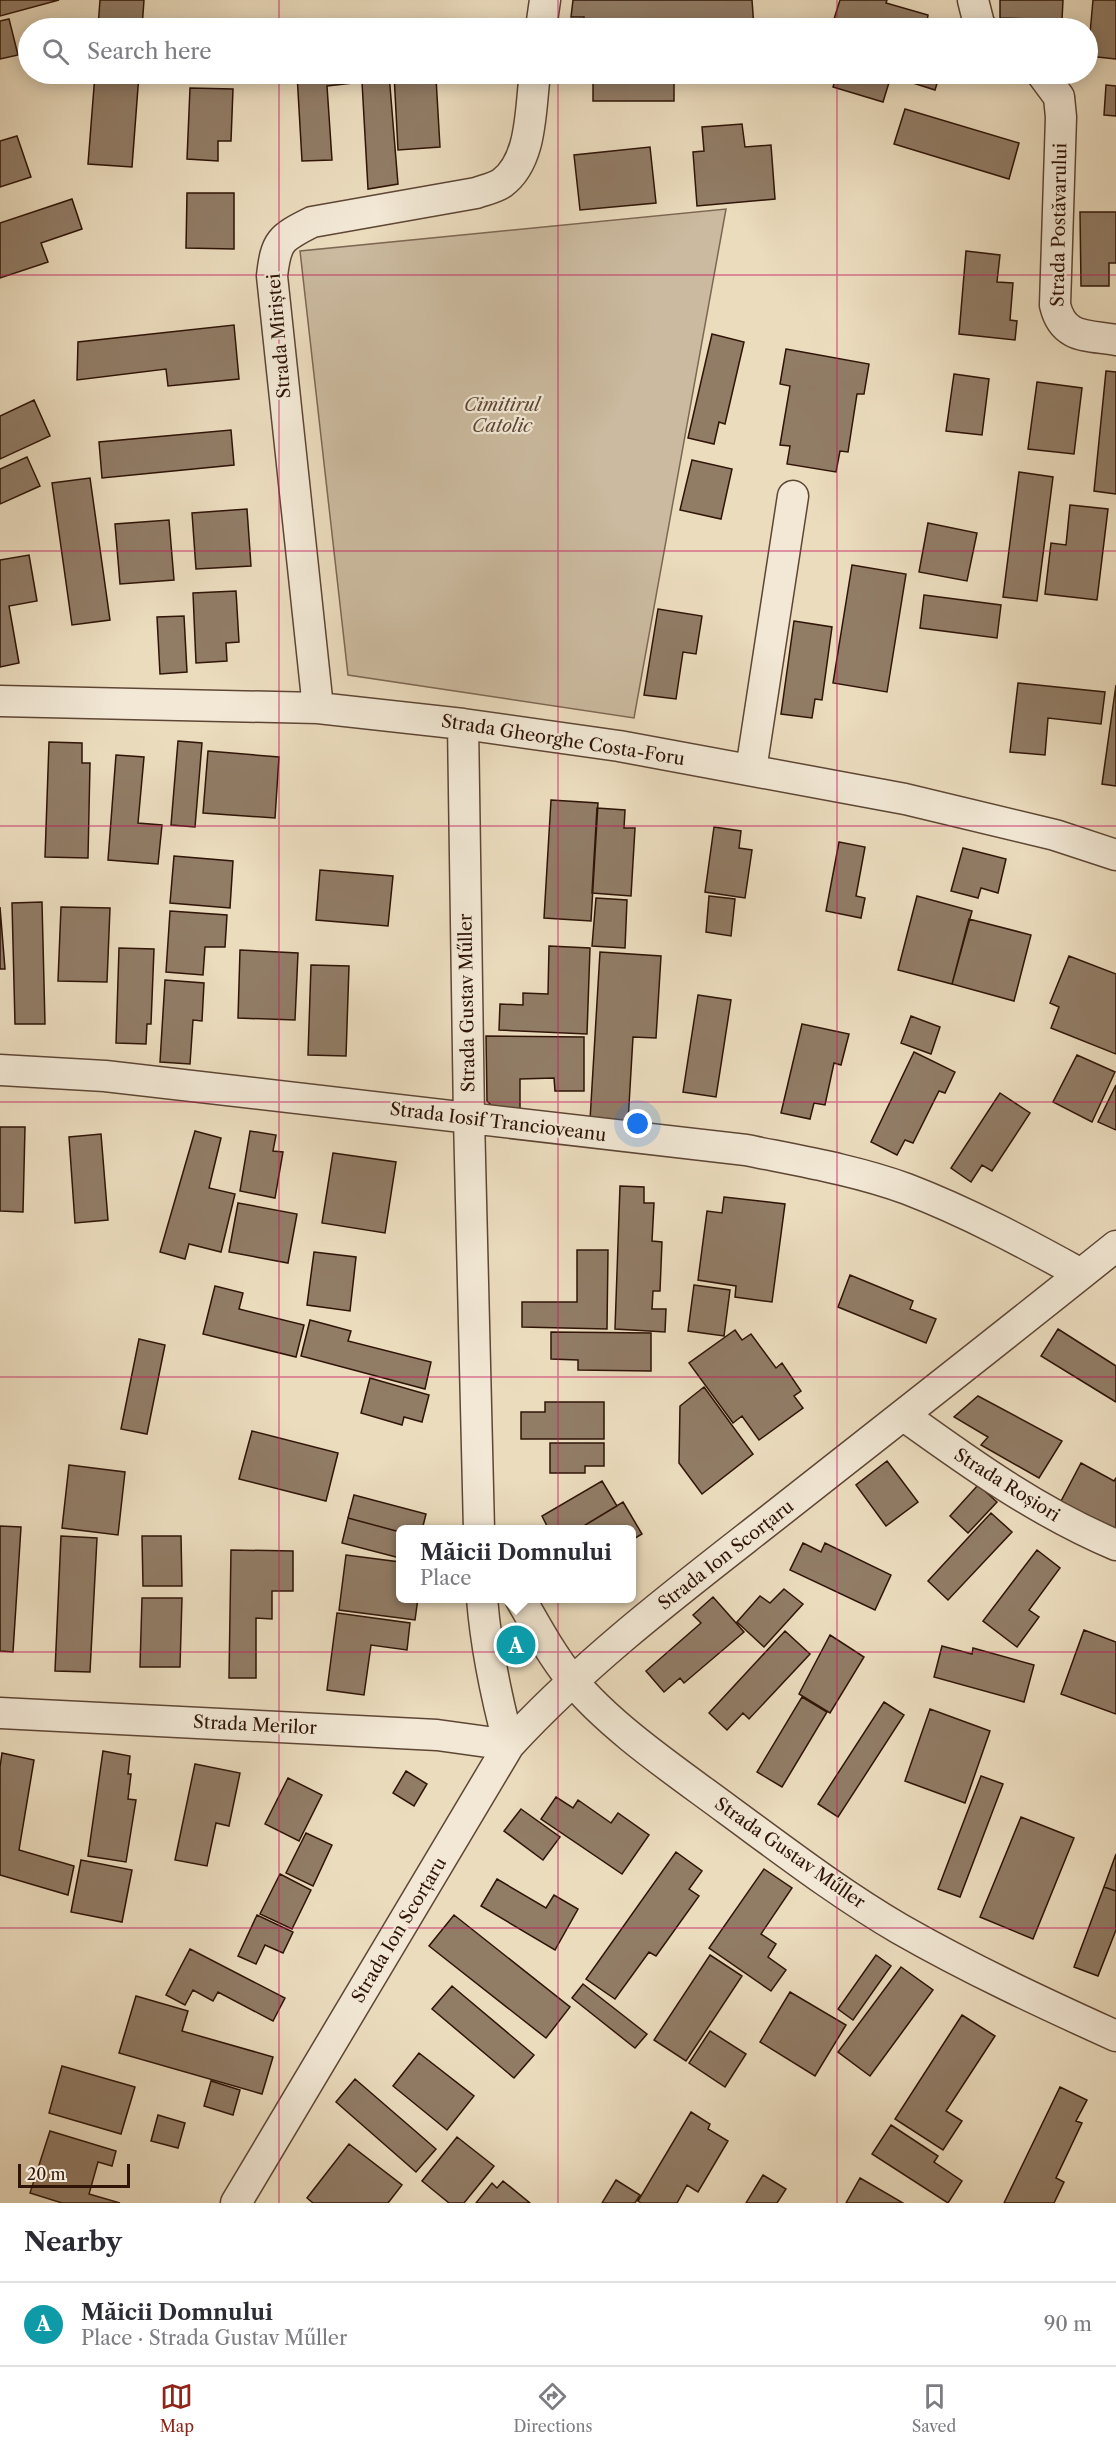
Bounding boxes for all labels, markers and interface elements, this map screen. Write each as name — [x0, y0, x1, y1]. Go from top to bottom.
search box — [18, 18, 1098, 84]
icon: search — [39, 35, 72, 68]
text: Search here — [87, 38, 212, 65]
street label: Strada Postăvarului — [1047, 142, 1071, 307]
street label: Strada Miriștei — [263, 272, 295, 399]
park label: Cimitirul Catolic — [464, 394, 542, 437]
street label: Strada Gheorghe Costa-Foru — [440, 710, 686, 770]
street label: Strada Gustav Műller — [454, 913, 480, 1093]
street label: Strada Iosif Trancioveanu — [389, 1098, 607, 1146]
your location — [623, 1109, 652, 1138]
street label: Strada Roșiori — [950, 1444, 1064, 1527]
street label: Strada Ion Scorțaru — [654, 1495, 798, 1615]
popup — [396, 1525, 636, 1603]
text: Măicii Domnului — [420, 1539, 612, 1566]
text: Place — [420, 1566, 471, 1590]
pin: A — [496, 1622, 536, 1668]
street label: Strada Merilor — [192, 1711, 318, 1739]
street label: Strada Gustav Műller — [710, 1793, 870, 1914]
street label: Strada Ion Scorțaru — [347, 1853, 451, 2007]
scale bar — [18, 2161, 130, 2188]
text: 20 m — [27, 2164, 66, 2184]
text: Nearby — [24, 2226, 122, 2258]
text: Măicii Domnului — [81, 2299, 273, 2326]
text: A — [36, 2312, 51, 2336]
text: 90 m — [1044, 2312, 1092, 2336]
text: Place · Strada Gustav Műller — [81, 2326, 347, 2350]
tab: Map — [160, 2380, 194, 2436]
tab: Directions — [513, 2380, 592, 2436]
tab: Saved — [912, 2380, 956, 2436]

